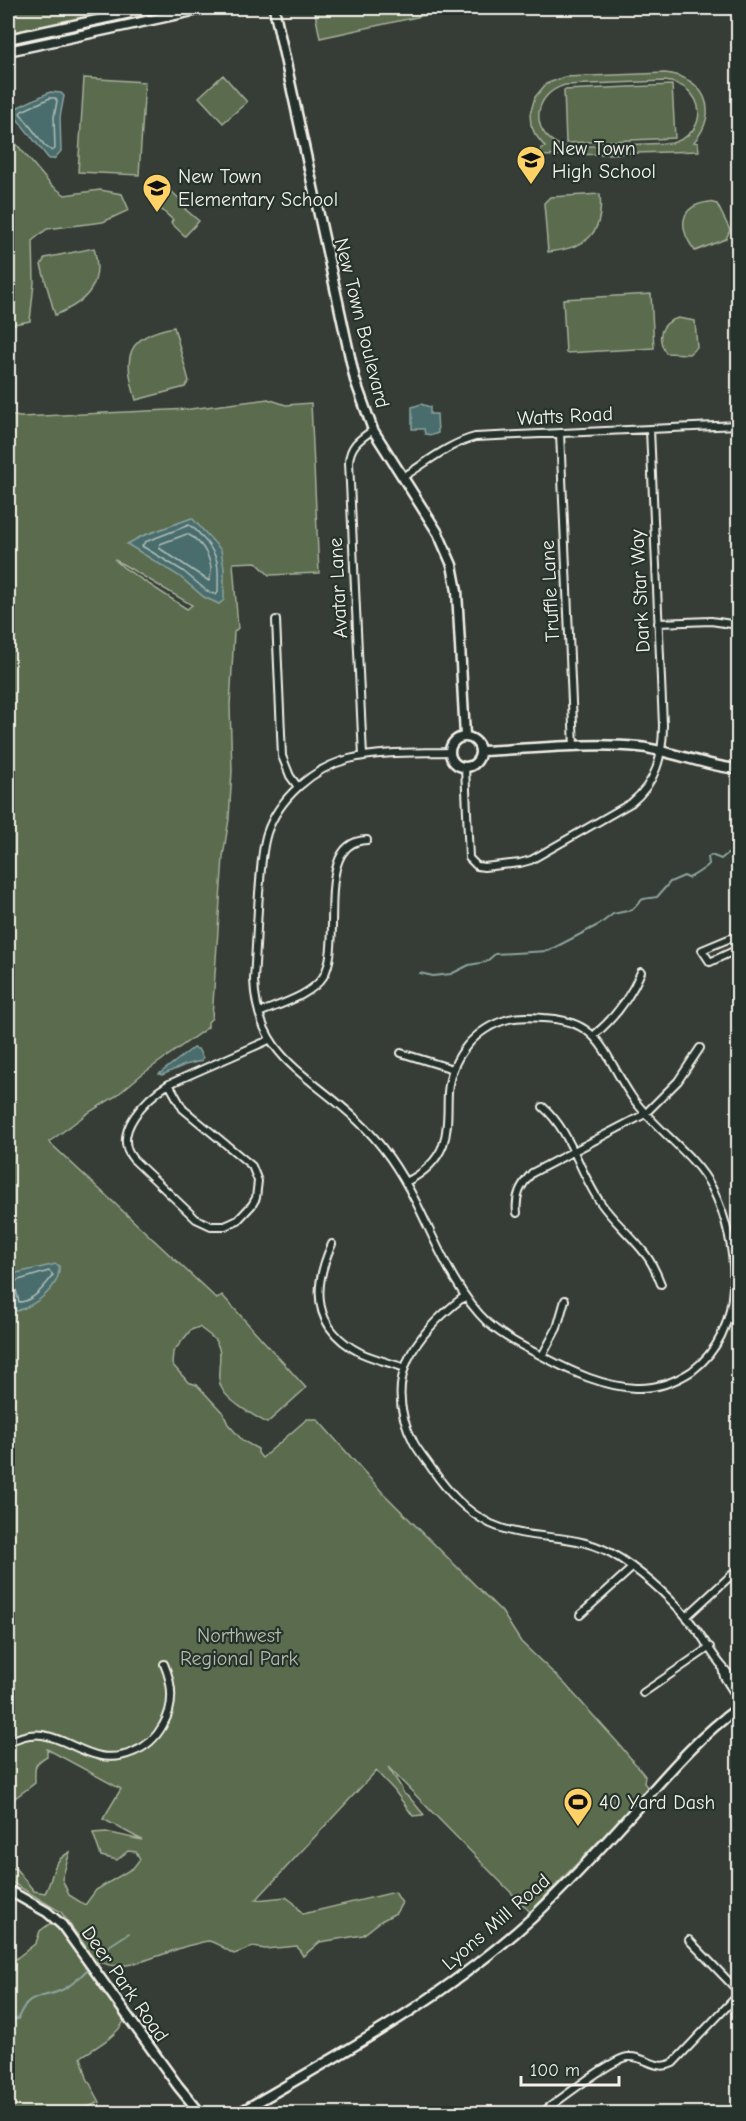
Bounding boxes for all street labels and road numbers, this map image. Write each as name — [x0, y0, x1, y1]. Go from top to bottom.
street label: New Town Boulevard — [330, 236, 394, 410]
street label: Watts Road — [517, 402, 613, 430]
street label: Dark Star Way — [625, 529, 655, 653]
street label: Avatar Lane — [324, 537, 352, 639]
street label: Truffle Lane — [536, 540, 564, 642]
street label: Lyons Mill Road — [437, 1869, 555, 1975]
street label: Deer Park Road — [77, 1922, 173, 2046]

